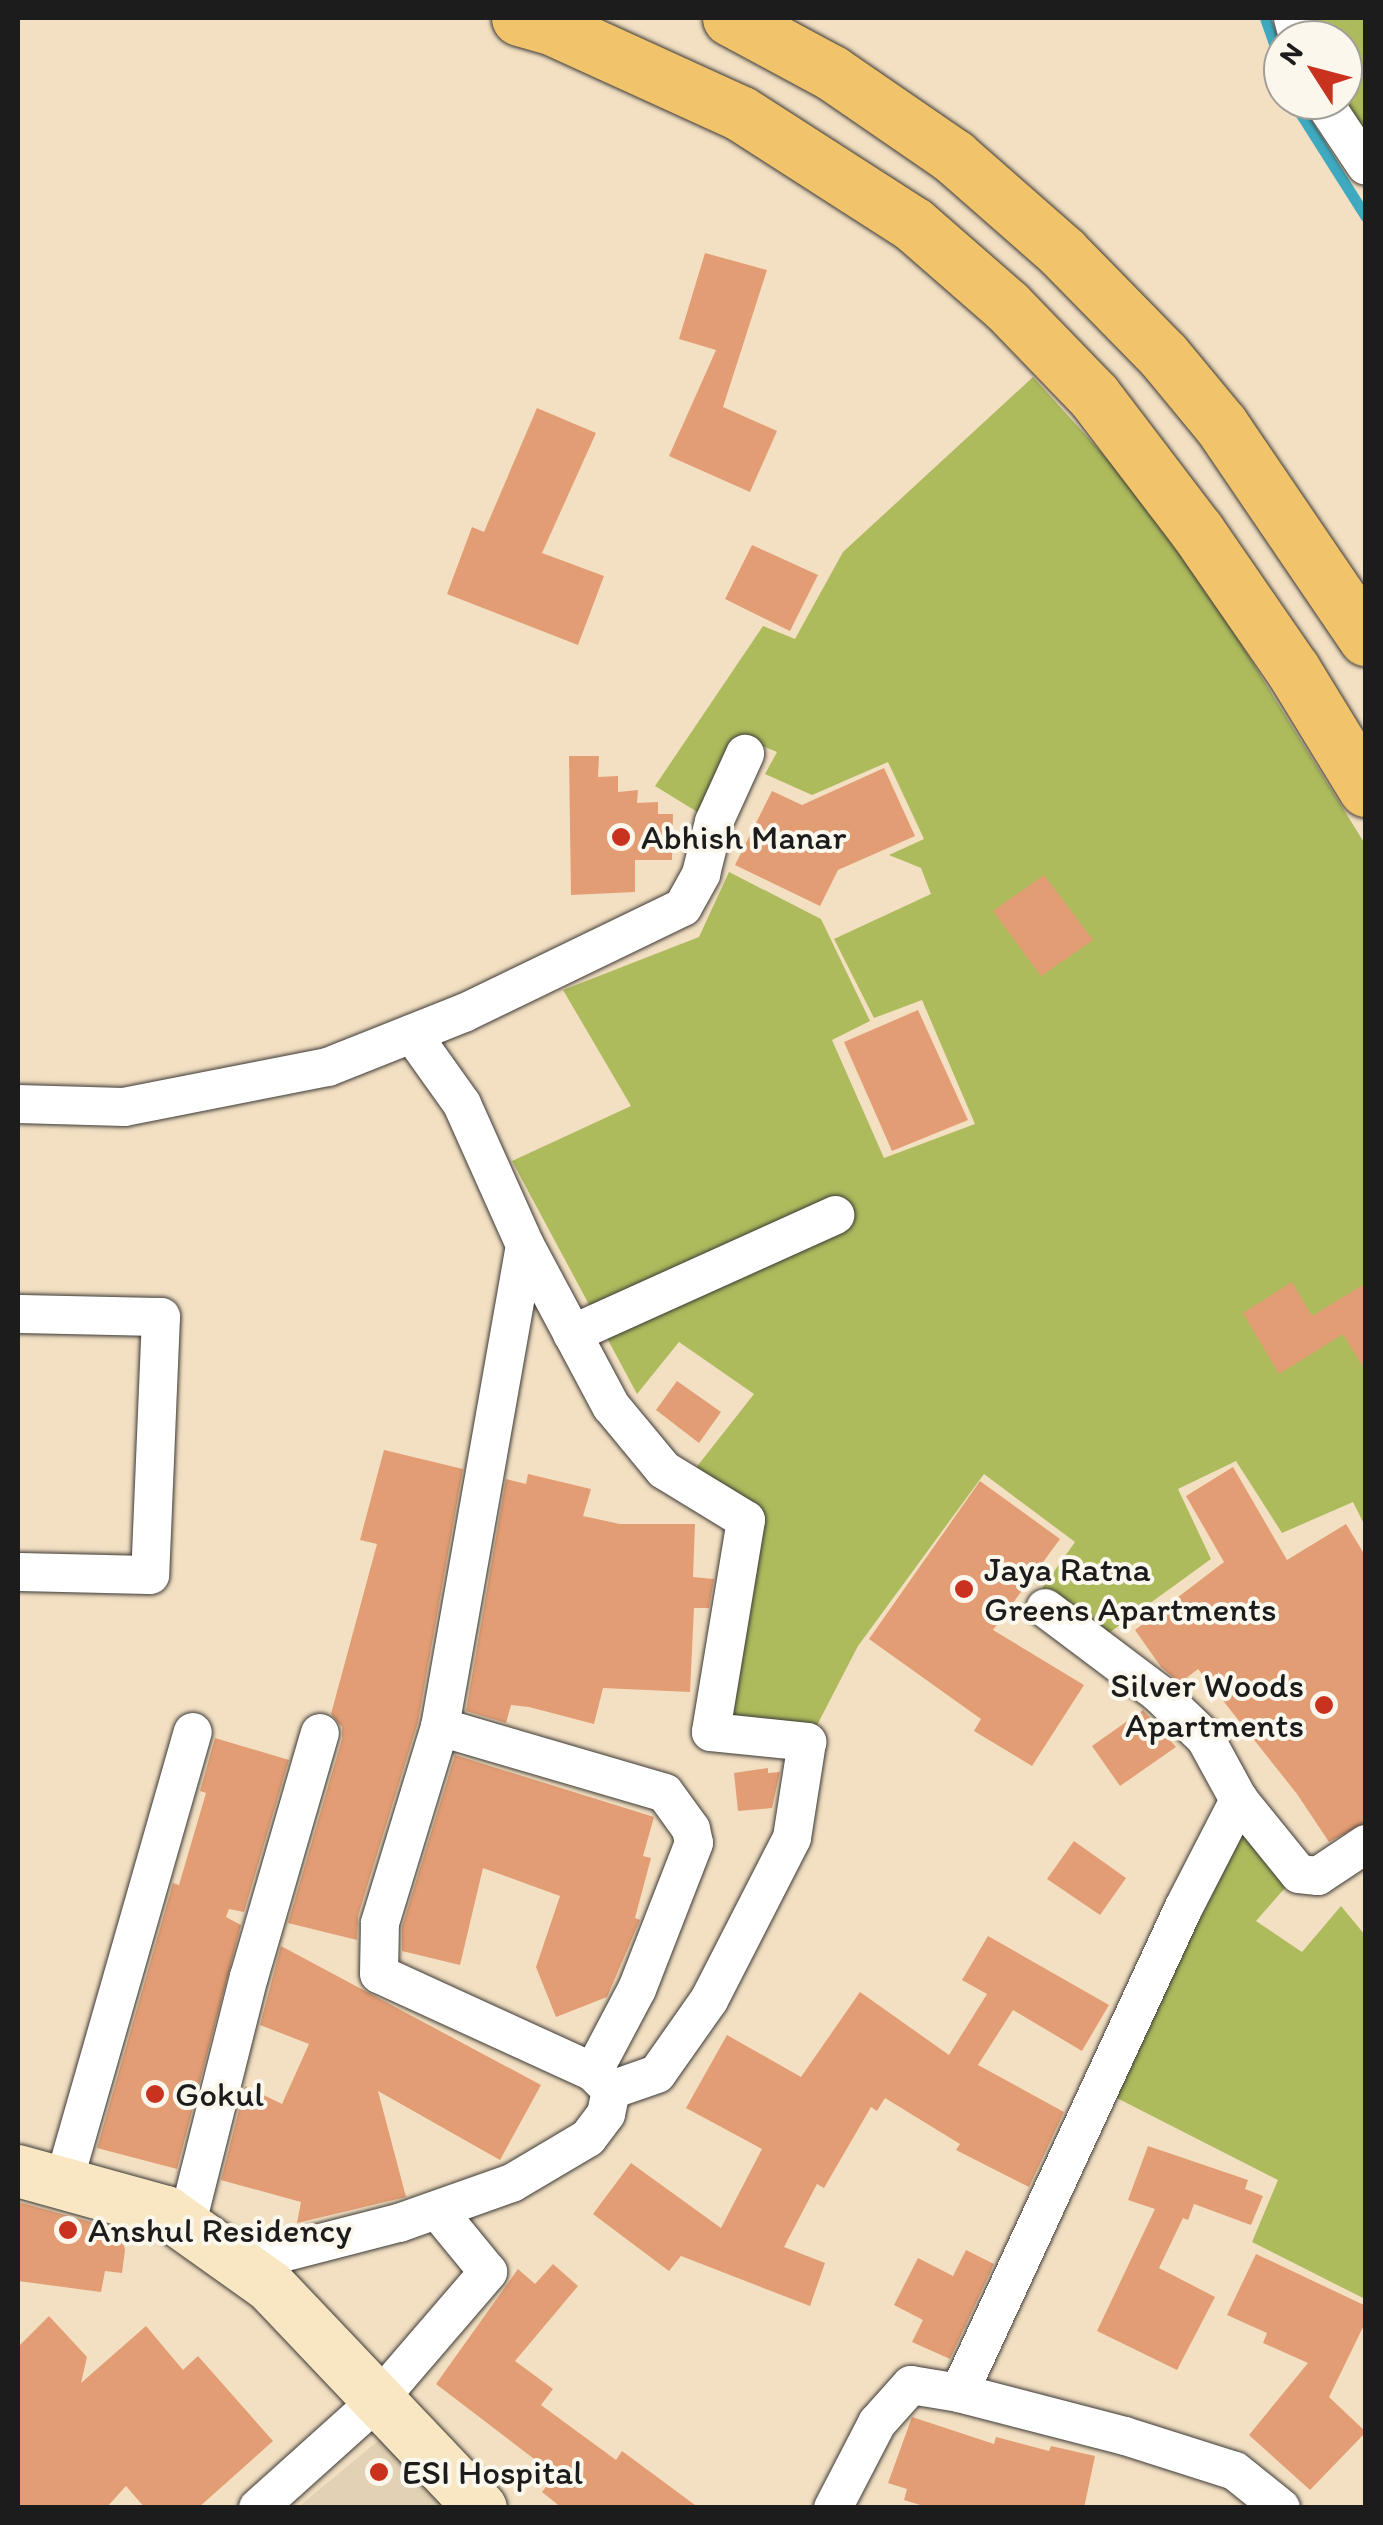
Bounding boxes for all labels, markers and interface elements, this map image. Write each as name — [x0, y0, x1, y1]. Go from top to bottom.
north arrow — [1263, 20, 1363, 120]
text: N — [1271, 36, 1310, 71]
place label: Abhish Manar — [641, 816, 847, 858]
marker: Abhish Manar — [610, 826, 632, 848]
place label: Jaya Ratna Greens Apartments — [984, 1548, 1277, 1630]
marker: Jaya Ratna Greens Apartments — [953, 1578, 975, 1600]
place label: Silver Woods Apartments — [1112, 1664, 1304, 1746]
marker: Silver Woods Apartments — [1313, 1694, 1335, 1716]
place label: Gokul — [175, 2073, 264, 2115]
marker: Gokul — [144, 2083, 166, 2105]
place label: Anshul Residency — [88, 2209, 352, 2251]
marker: Anshul Residency — [57, 2219, 79, 2241]
place label: ESI Hospital — [402, 2451, 583, 2493]
marker: ESI Hospital — [366, 2459, 392, 2485]

